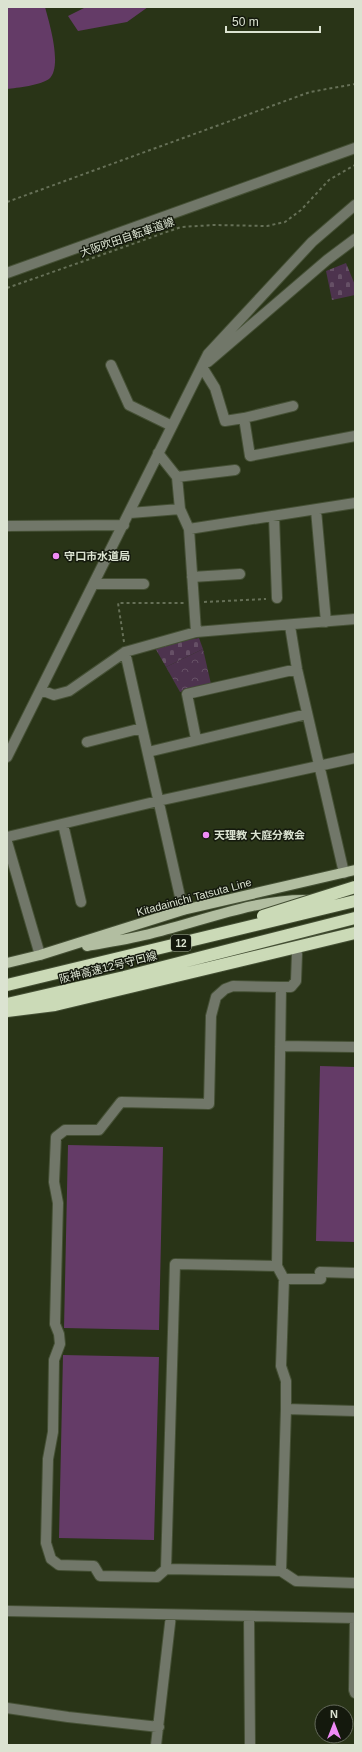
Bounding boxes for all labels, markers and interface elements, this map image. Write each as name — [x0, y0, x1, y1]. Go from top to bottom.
scale bar — [226, 8, 320, 34]
text: 50 m — [232, 15, 259, 29]
street label: 大阪吹田自転車道線 — [78, 215, 176, 259]
place label: 守口市水道局 — [64, 550, 130, 562]
marker: 守口市水道局 — [51, 551, 61, 561]
place label: 天理教 大庭分教会 — [214, 829, 305, 841]
marker: 天理教 大庭分教会 — [201, 830, 211, 840]
street label: Kitadainichi Tatsuta Line — [135, 876, 253, 918]
road number: 12 — [171, 935, 191, 951]
street label: 阪神高速12号守口線 — [58, 949, 158, 985]
north arrow — [314, 1704, 354, 1744]
text: N — [330, 1708, 338, 1720]

